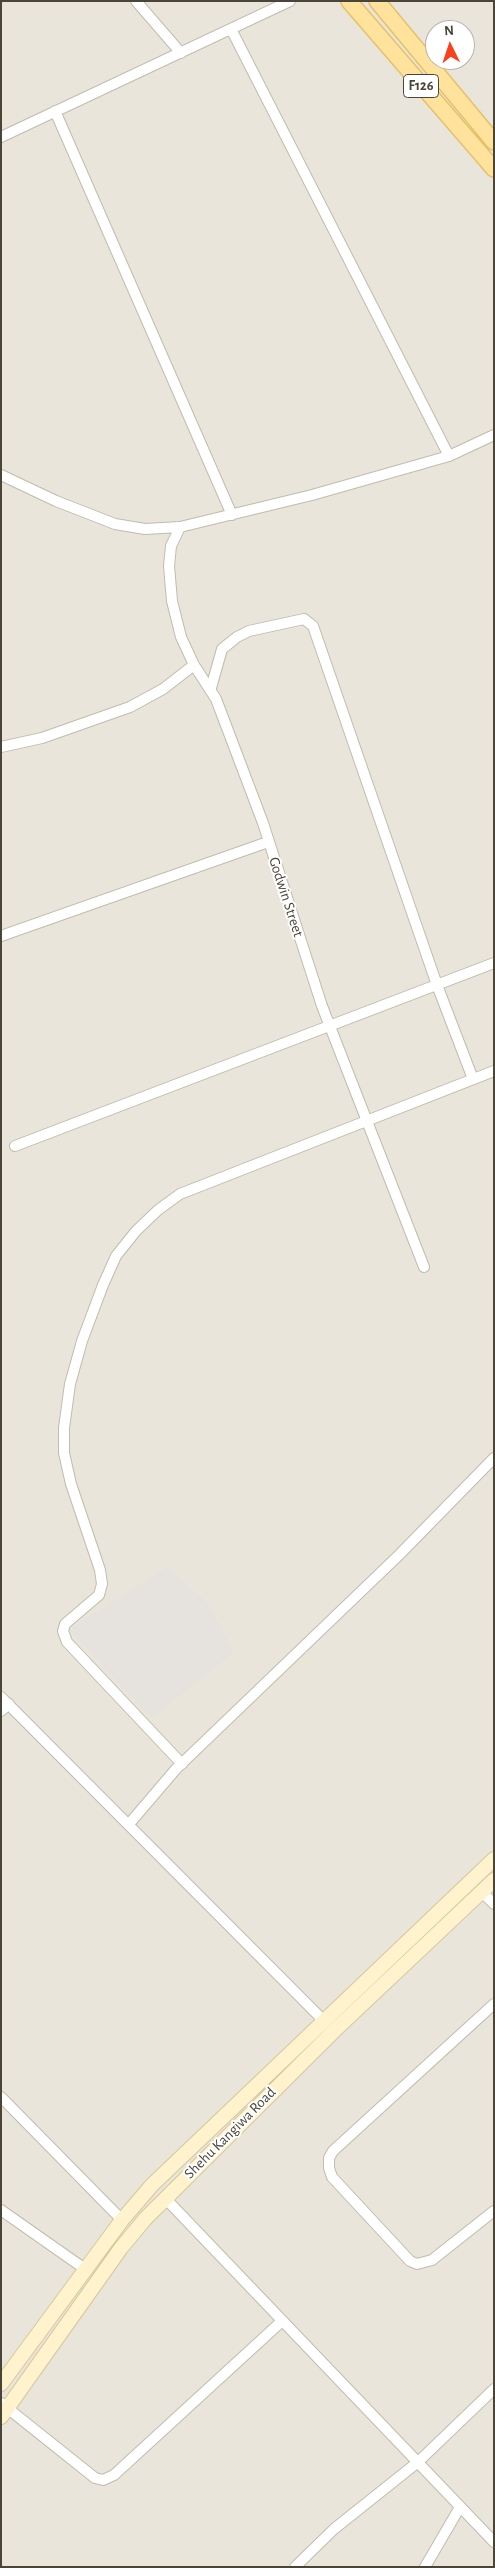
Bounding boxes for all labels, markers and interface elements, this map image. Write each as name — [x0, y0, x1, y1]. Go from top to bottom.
north arrow — [425, 20, 475, 70]
text: N — [444, 24, 454, 38]
road number: F126 — [404, 74, 438, 98]
street label: Godwin Street — [265, 855, 307, 939]
street label: Shehu Kangiwa Road — [180, 2083, 280, 2183]

